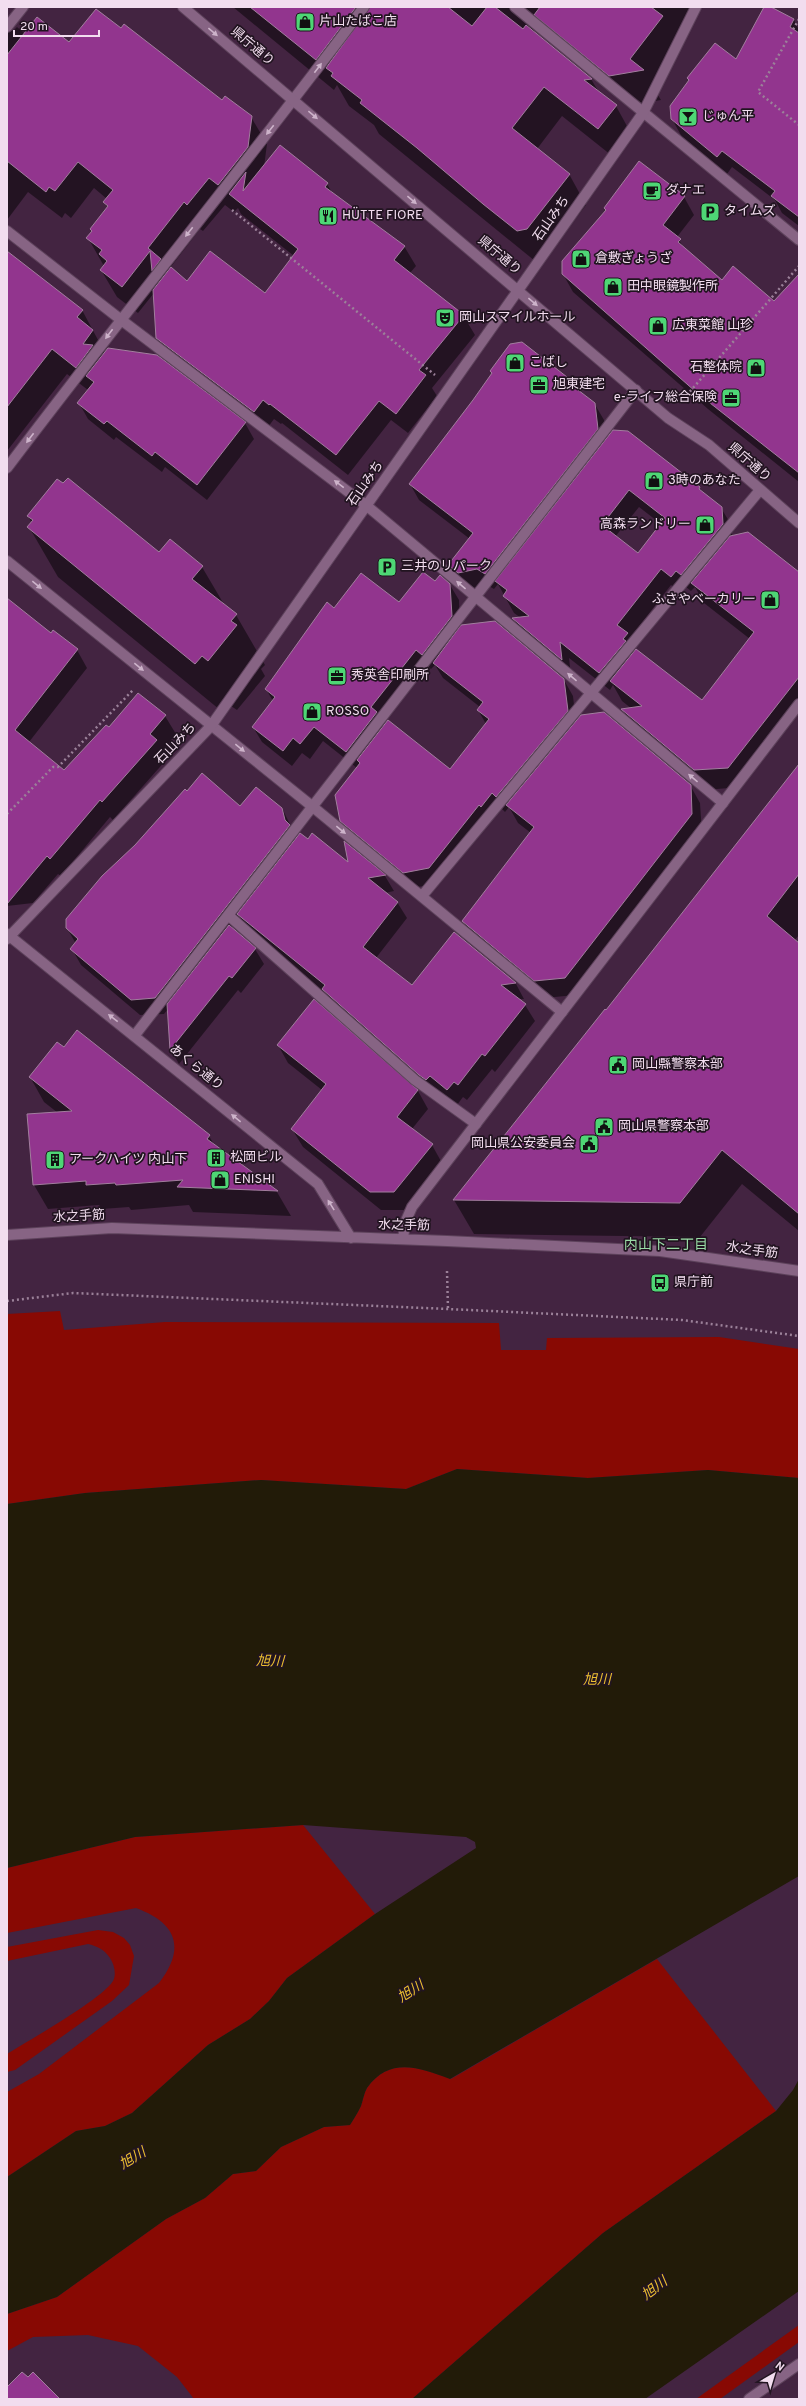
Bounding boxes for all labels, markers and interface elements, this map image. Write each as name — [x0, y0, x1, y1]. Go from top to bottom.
shop icon: 片山たばこ店 — [294, 11, 316, 33]
scale bar — [14, 12, 99, 38]
place label: 片山たばこ店 — [319, 14, 397, 30]
text: 20 m — [20, 19, 48, 35]
street label: 県庁通り — [227, 24, 277, 70]
one-way arrow — [208, 27, 219, 36]
one-way arrow — [314, 63, 322, 74]
bar icon: じゅん平 — [677, 106, 699, 128]
place label: じゅん平 — [702, 109, 754, 125]
one-way arrow — [308, 111, 318, 120]
one-way arrow — [265, 124, 274, 135]
cafe icon: ダナエ — [641, 180, 663, 202]
place label: ダナエ — [666, 183, 705, 199]
street label: 石山みち — [531, 193, 573, 245]
one-way arrow — [407, 195, 418, 204]
parking icon: タイムズ — [699, 201, 721, 223]
place label: タイムズ — [724, 203, 776, 220]
restaurant icon: HÜTTE FIORE — [317, 205, 339, 227]
place label: HÜTTE FIORE — [342, 206, 423, 224]
one-way arrow — [185, 226, 193, 237]
street label: 県庁通り — [474, 233, 524, 279]
shop icon: 倉敷ぎょうざ — [570, 248, 592, 270]
place label: 倉敷ぎょうざ — [595, 250, 672, 267]
shop icon: 田中眼鏡製作所 — [602, 276, 624, 298]
place label: 田中眼鏡製作所 — [627, 278, 718, 295]
one-way arrow — [527, 297, 538, 306]
theatre icon: 岡山スマイルホール — [434, 307, 456, 329]
place label: 岡山スマイルホール — [459, 310, 576, 326]
shop icon: 広東菜館 山珍 — [647, 315, 669, 337]
place label: 広東菜館 山珍 — [672, 318, 753, 334]
one-way arrow — [105, 329, 113, 339]
shop icon: こばし — [504, 352, 526, 374]
place label: こばし — [529, 355, 568, 371]
shop icon: 石整体院 — [745, 357, 767, 379]
place label: 石整体院 — [690, 360, 742, 376]
office icon: 旭東建宅 — [528, 374, 550, 396]
place label: 旭東建宅 — [553, 377, 605, 393]
office icon: e-ライフ総合保険 — [720, 387, 742, 409]
place label: e-ライフ総合保険 — [614, 390, 717, 406]
one-way arrow — [26, 432, 35, 443]
street label: 県庁通り — [724, 440, 774, 486]
street label: 石山みち — [345, 458, 387, 510]
shop icon: 3時のあなた — [643, 470, 665, 492]
place label: 3時のあなた — [668, 473, 741, 489]
one-way arrow — [334, 481, 344, 489]
shop icon: 高森ランドリー — [694, 514, 716, 536]
place label: 高森ランドリー — [600, 517, 691, 533]
parking icon: 三井のリパーク — [376, 556, 398, 578]
place label: 三井のリパーク — [401, 559, 492, 575]
one-way arrow — [456, 580, 467, 589]
one-way arrow — [32, 581, 43, 590]
shop icon: ふさやベーカリー — [759, 589, 781, 611]
place label: ふさやベーカリー — [652, 592, 756, 608]
one-way arrow — [133, 662, 144, 671]
office icon: 秀英舎印刷所 — [326, 665, 348, 687]
place label: 秀英舎印刷所 — [351, 668, 429, 684]
one-way arrow — [566, 672, 577, 681]
shop icon: ROSSO — [301, 701, 323, 723]
place label: ROSSO — [326, 704, 369, 720]
street label: 石山みち — [152, 720, 200, 768]
one-way arrow — [234, 744, 245, 752]
one-way arrow — [688, 774, 698, 783]
one-way arrow — [335, 826, 346, 834]
one-way arrow — [108, 1014, 119, 1023]
street label: あくら通り — [166, 1041, 226, 1095]
public building icon: 岡山縣警察本部 — [607, 1054, 629, 1076]
place label: 岡山縣警察本部 — [632, 1057, 723, 1073]
one-way arrow — [231, 1113, 241, 1122]
public building icon: 岡山県警察本部 — [593, 1116, 615, 1138]
place label: 岡山県警察本部 — [618, 1119, 709, 1135]
public building icon: 岡山県公安委員会 — [578, 1133, 600, 1155]
place label: 岡山県公安委員会 — [471, 1136, 575, 1152]
building icon: 松岡ビル — [205, 1147, 227, 1169]
building icon: アークハイツ 内山下 — [44, 1149, 66, 1171]
place label: 松岡ビル — [230, 1150, 282, 1166]
place label: アークハイツ 内山下 — [69, 1152, 187, 1168]
shop icon: ENISHI — [209, 1169, 231, 1191]
place label: ENISHI — [234, 1172, 275, 1188]
one-way arrow — [327, 1200, 335, 1210]
street label: 水之手筋 — [53, 1207, 105, 1226]
street label: 水之手筋 — [378, 1217, 430, 1234]
district label: 内山下二丁目 — [624, 1237, 708, 1254]
street label: 水之手筋 — [725, 1238, 779, 1263]
bus stop icon: 県庁前 — [649, 1272, 671, 1294]
place label: 県庁前 — [674, 1274, 713, 1291]
water label: 旭川 — [256, 1653, 286, 1671]
water label: 旭川 — [583, 1672, 613, 1689]
water label: 旭川 — [395, 1976, 429, 2007]
water label: 旭川 — [117, 2143, 151, 2173]
water label: 旭川 — [639, 2273, 673, 2304]
north arrow — [754, 2354, 794, 2394]
text: N — [772, 2359, 787, 2375]

